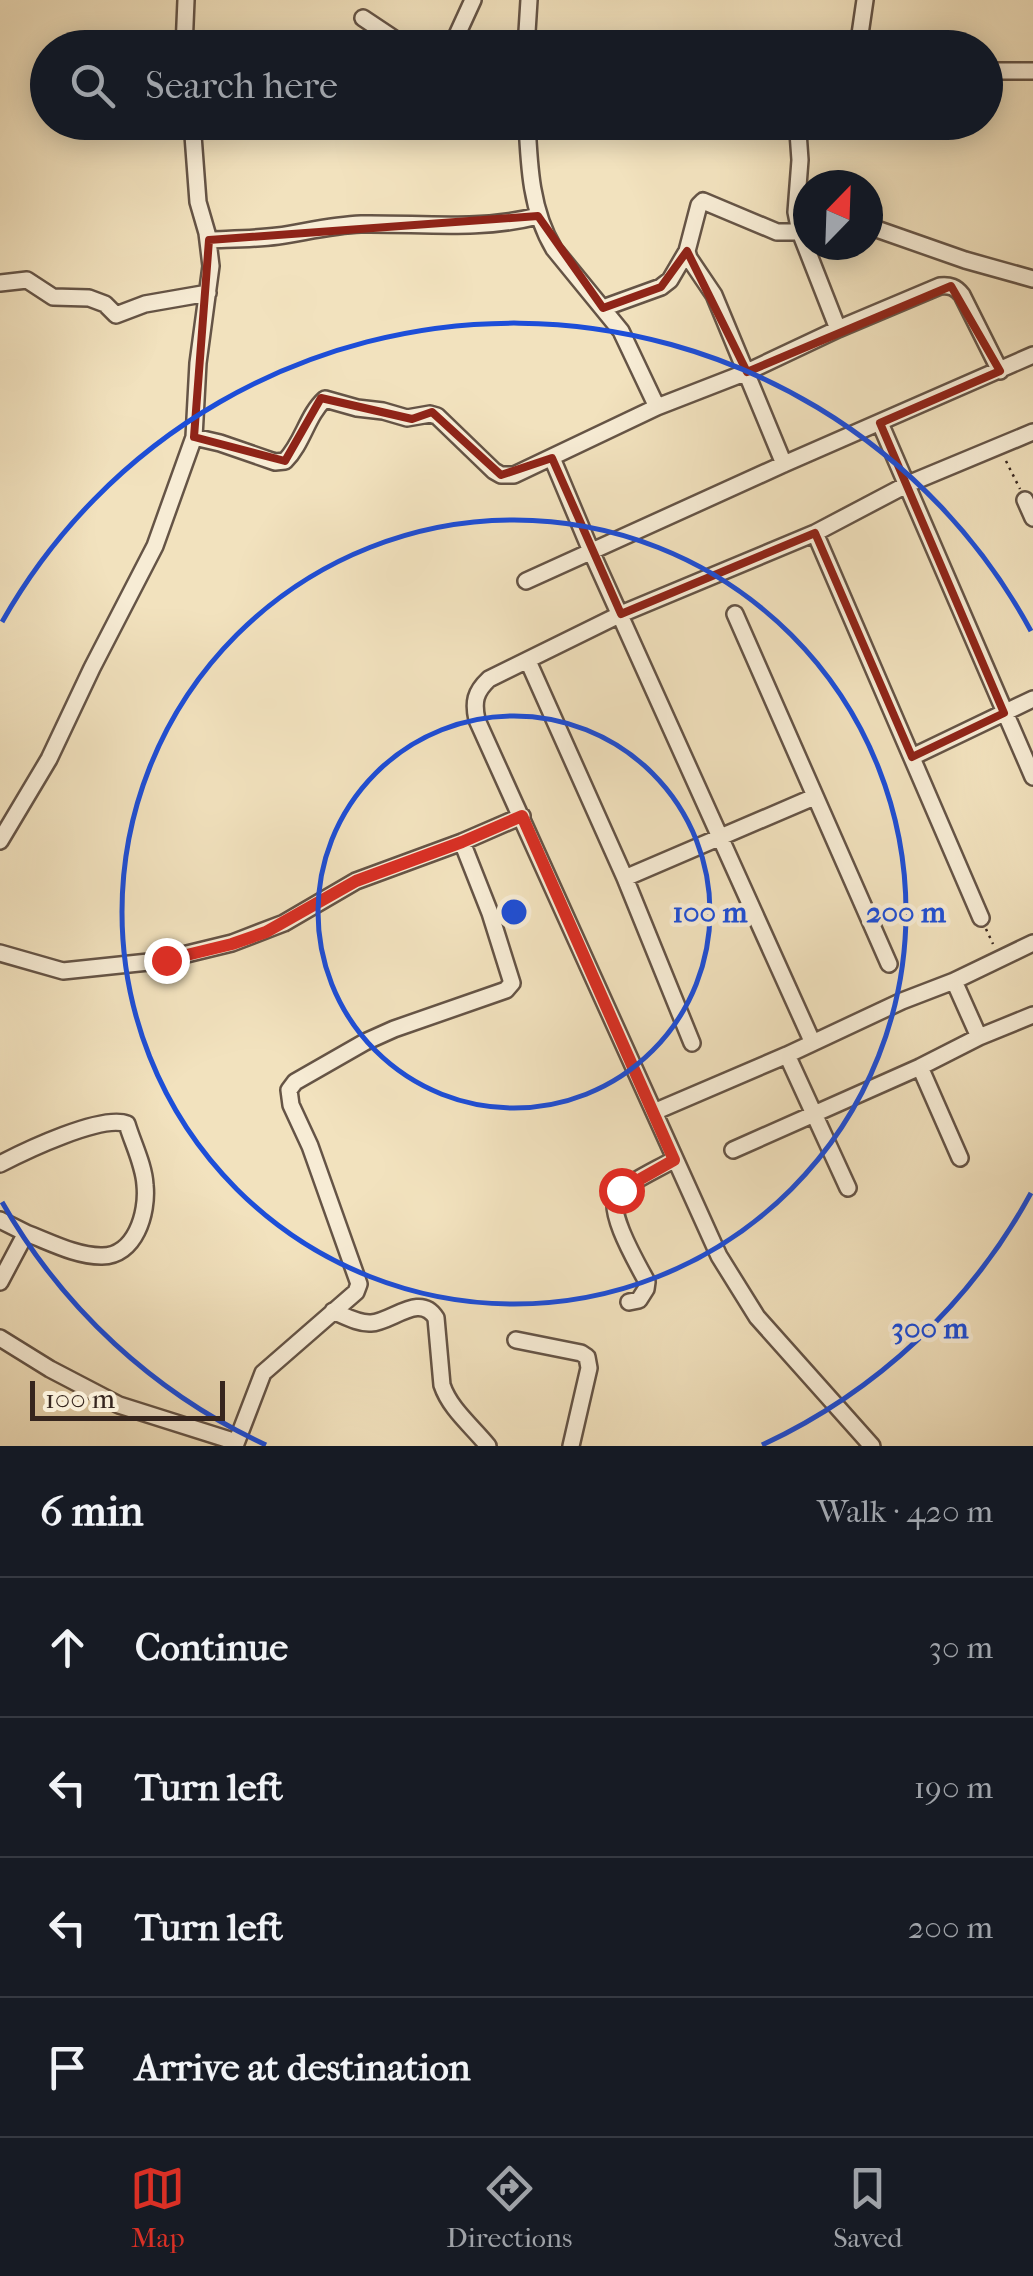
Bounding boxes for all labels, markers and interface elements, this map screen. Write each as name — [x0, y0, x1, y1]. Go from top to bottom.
search box — [30, 30, 1003, 140]
icon: search — [65, 58, 120, 113]
text: Search here — [145, 63, 338, 108]
north arrow — [793, 170, 883, 260]
centre of rings — [496, 894, 532, 930]
text: 100 m — [672, 895, 749, 930]
text: 200 m — [866, 895, 947, 930]
route end — [144, 938, 190, 984]
route start — [599, 1168, 645, 1214]
text: 300 m — [892, 1311, 969, 1346]
scale bar — [30, 1376, 225, 1420]
text: 100 m — [45, 1382, 115, 1415]
text: 6 min — [40, 1487, 143, 1536]
text: Walk · 420 m — [817, 1493, 993, 1530]
icon: ahead — [40, 1620, 95, 1675]
text: Continue — [135, 1625, 288, 1670]
text: 30 m — [929, 1629, 993, 1666]
icon: left — [40, 1760, 95, 1815]
text: Turn left — [135, 1765, 283, 1810]
text: 190 m — [914, 1769, 993, 1806]
icon: left — [40, 1900, 95, 1955]
text: Turn left — [135, 1905, 283, 1950]
text: 200 m — [908, 1909, 993, 1946]
icon: arrive — [40, 2040, 95, 2095]
text: Arrive at destination — [135, 2045, 471, 2090]
tab: Map — [130, 2161, 185, 2254]
tab: Directions — [446, 2161, 572, 2254]
tab: Saved — [833, 2161, 903, 2254]

